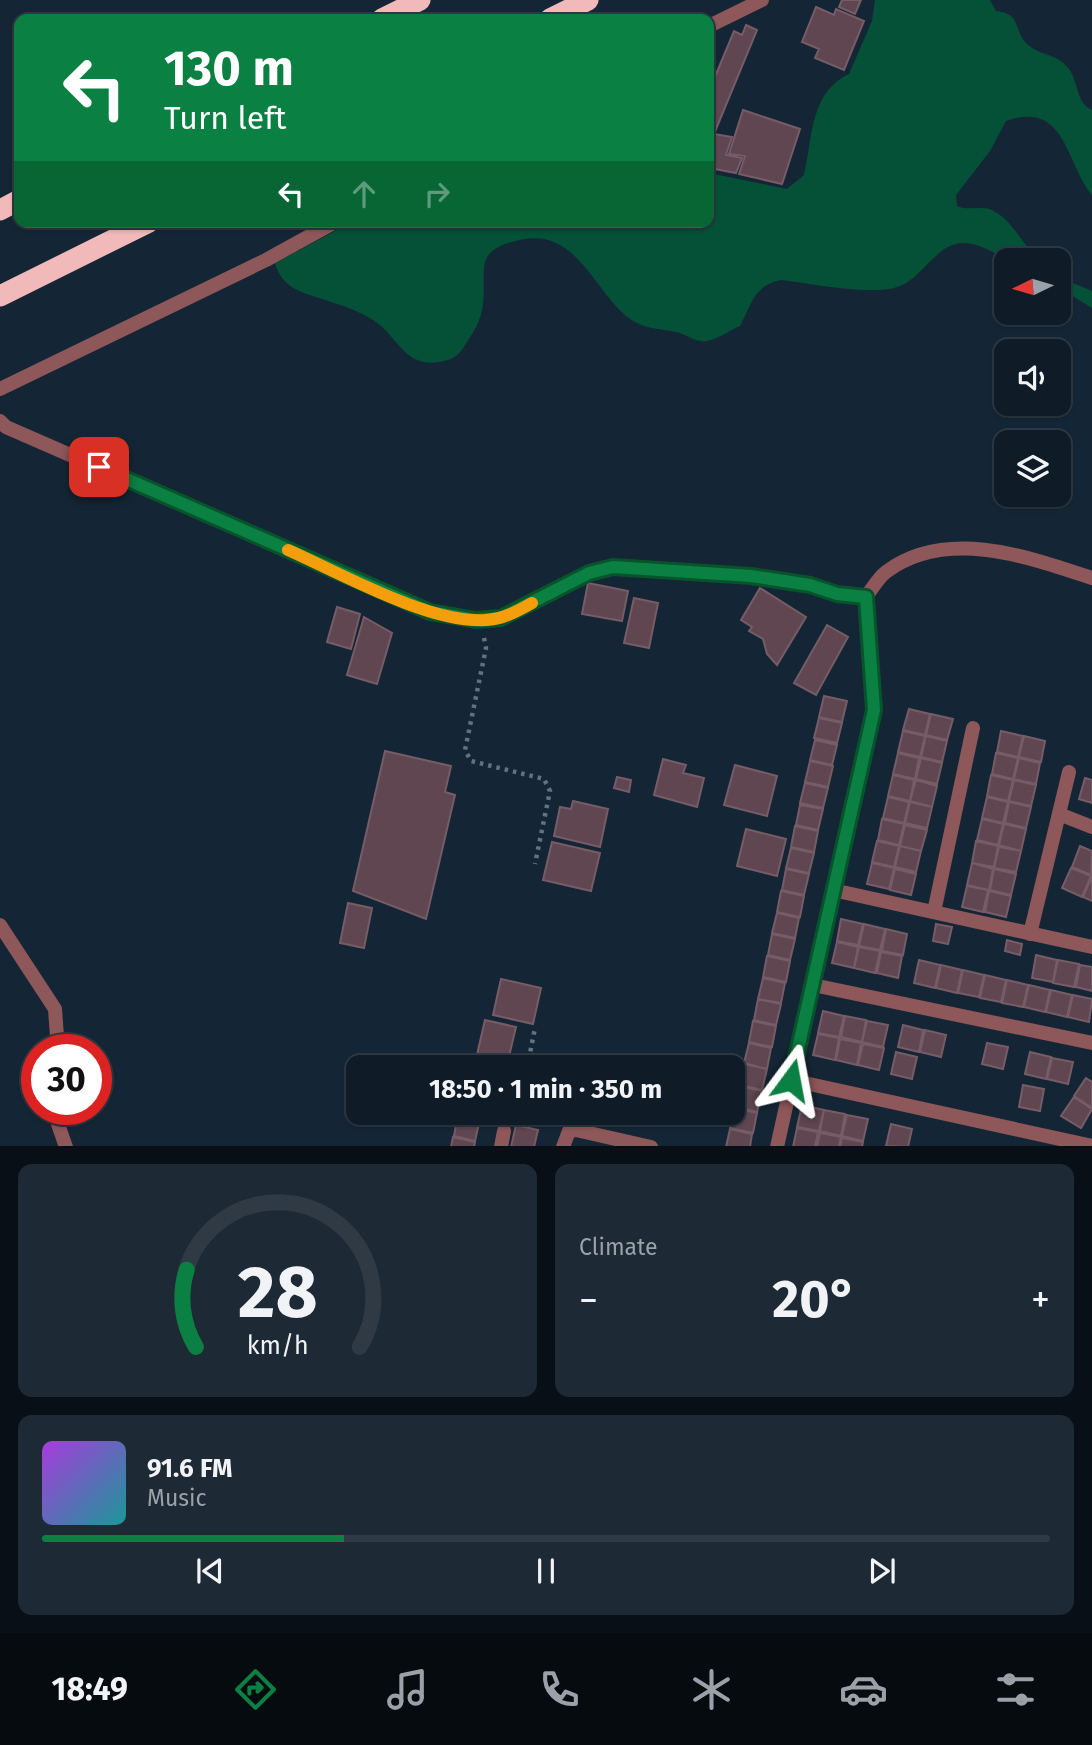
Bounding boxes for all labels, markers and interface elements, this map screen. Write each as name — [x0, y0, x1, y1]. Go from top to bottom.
text: 130 m — [164, 39, 294, 98]
icon: left — [49, 42, 140, 133]
text: Turn left — [164, 99, 286, 137]
icon: left — [272, 175, 310, 213]
icon: ahead — [345, 175, 383, 213]
icon: right — [418, 175, 456, 213]
north arrow — [994, 248, 1071, 326]
map controls — [994, 248, 1071, 507]
button: sound — [994, 339, 1071, 416]
button: layers — [994, 430, 1071, 507]
pin — [69, 437, 129, 497]
icon: arrive — [80, 448, 118, 486]
speed limit sign: 30 — [21, 1034, 112, 1125]
position arrow — [754, 1043, 828, 1117]
text: 18:50 · 1 min · 350 m — [429, 1074, 662, 1105]
text: Climate — [579, 1233, 658, 1261]
text: 28 — [238, 1249, 317, 1336]
text: 20° — [772, 1268, 857, 1331]
text: − — [579, 1277, 598, 1323]
text: + — [1031, 1277, 1050, 1323]
text: km/h — [247, 1330, 308, 1360]
text: 91.6 FM — [147, 1453, 232, 1484]
text: Music — [147, 1484, 207, 1512]
icon: previous — [191, 1552, 229, 1590]
icon: pause — [527, 1552, 565, 1590]
icon: next — [863, 1552, 901, 1590]
icon: directions — [231, 1665, 280, 1714]
icon: music — [383, 1665, 432, 1714]
icon: phone — [535, 1665, 584, 1714]
icon: climate — [687, 1665, 736, 1714]
icon: car — [839, 1665, 888, 1714]
icon: filters — [991, 1665, 1040, 1714]
text: 18:49 — [52, 1670, 128, 1708]

